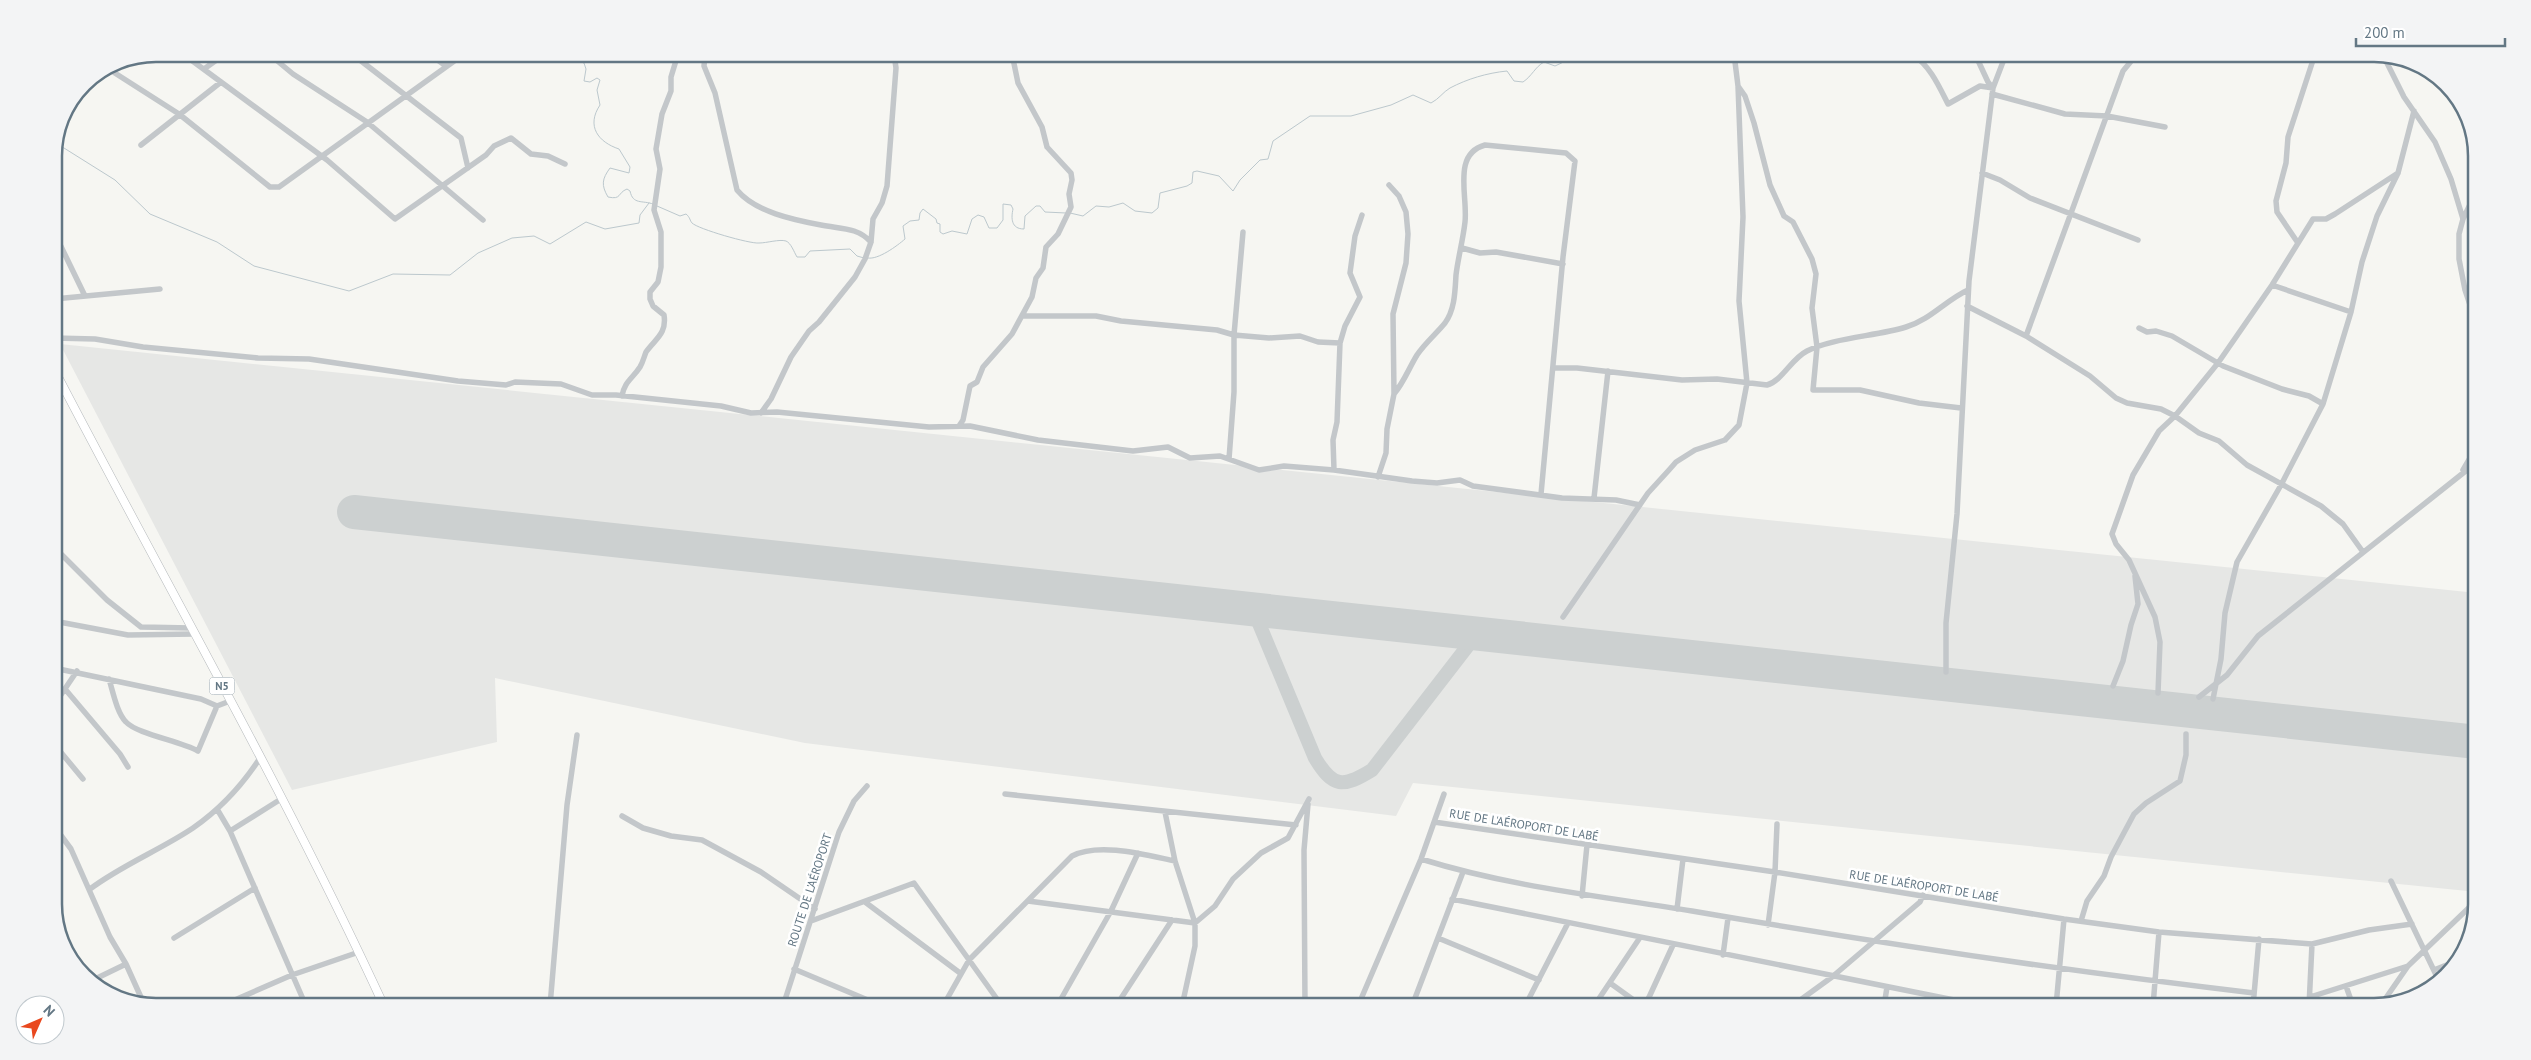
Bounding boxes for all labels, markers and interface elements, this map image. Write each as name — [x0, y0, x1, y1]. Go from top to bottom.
scale bar — [2356, 15, 2505, 47]
text: 200 m — [2364, 23, 2405, 42]
road number: N5 — [210, 678, 234, 694]
street label: RUE DE L'AÉROPORT DE LABÉ — [1448, 805, 1600, 844]
street label: ROUTE DE L'AÉROPORT — [784, 831, 835, 948]
street label: RUE DE L'AÉROPORT DE LABÉ — [1848, 866, 2000, 905]
north arrow — [15, 995, 65, 1045]
text: N — [40, 1001, 59, 1020]

